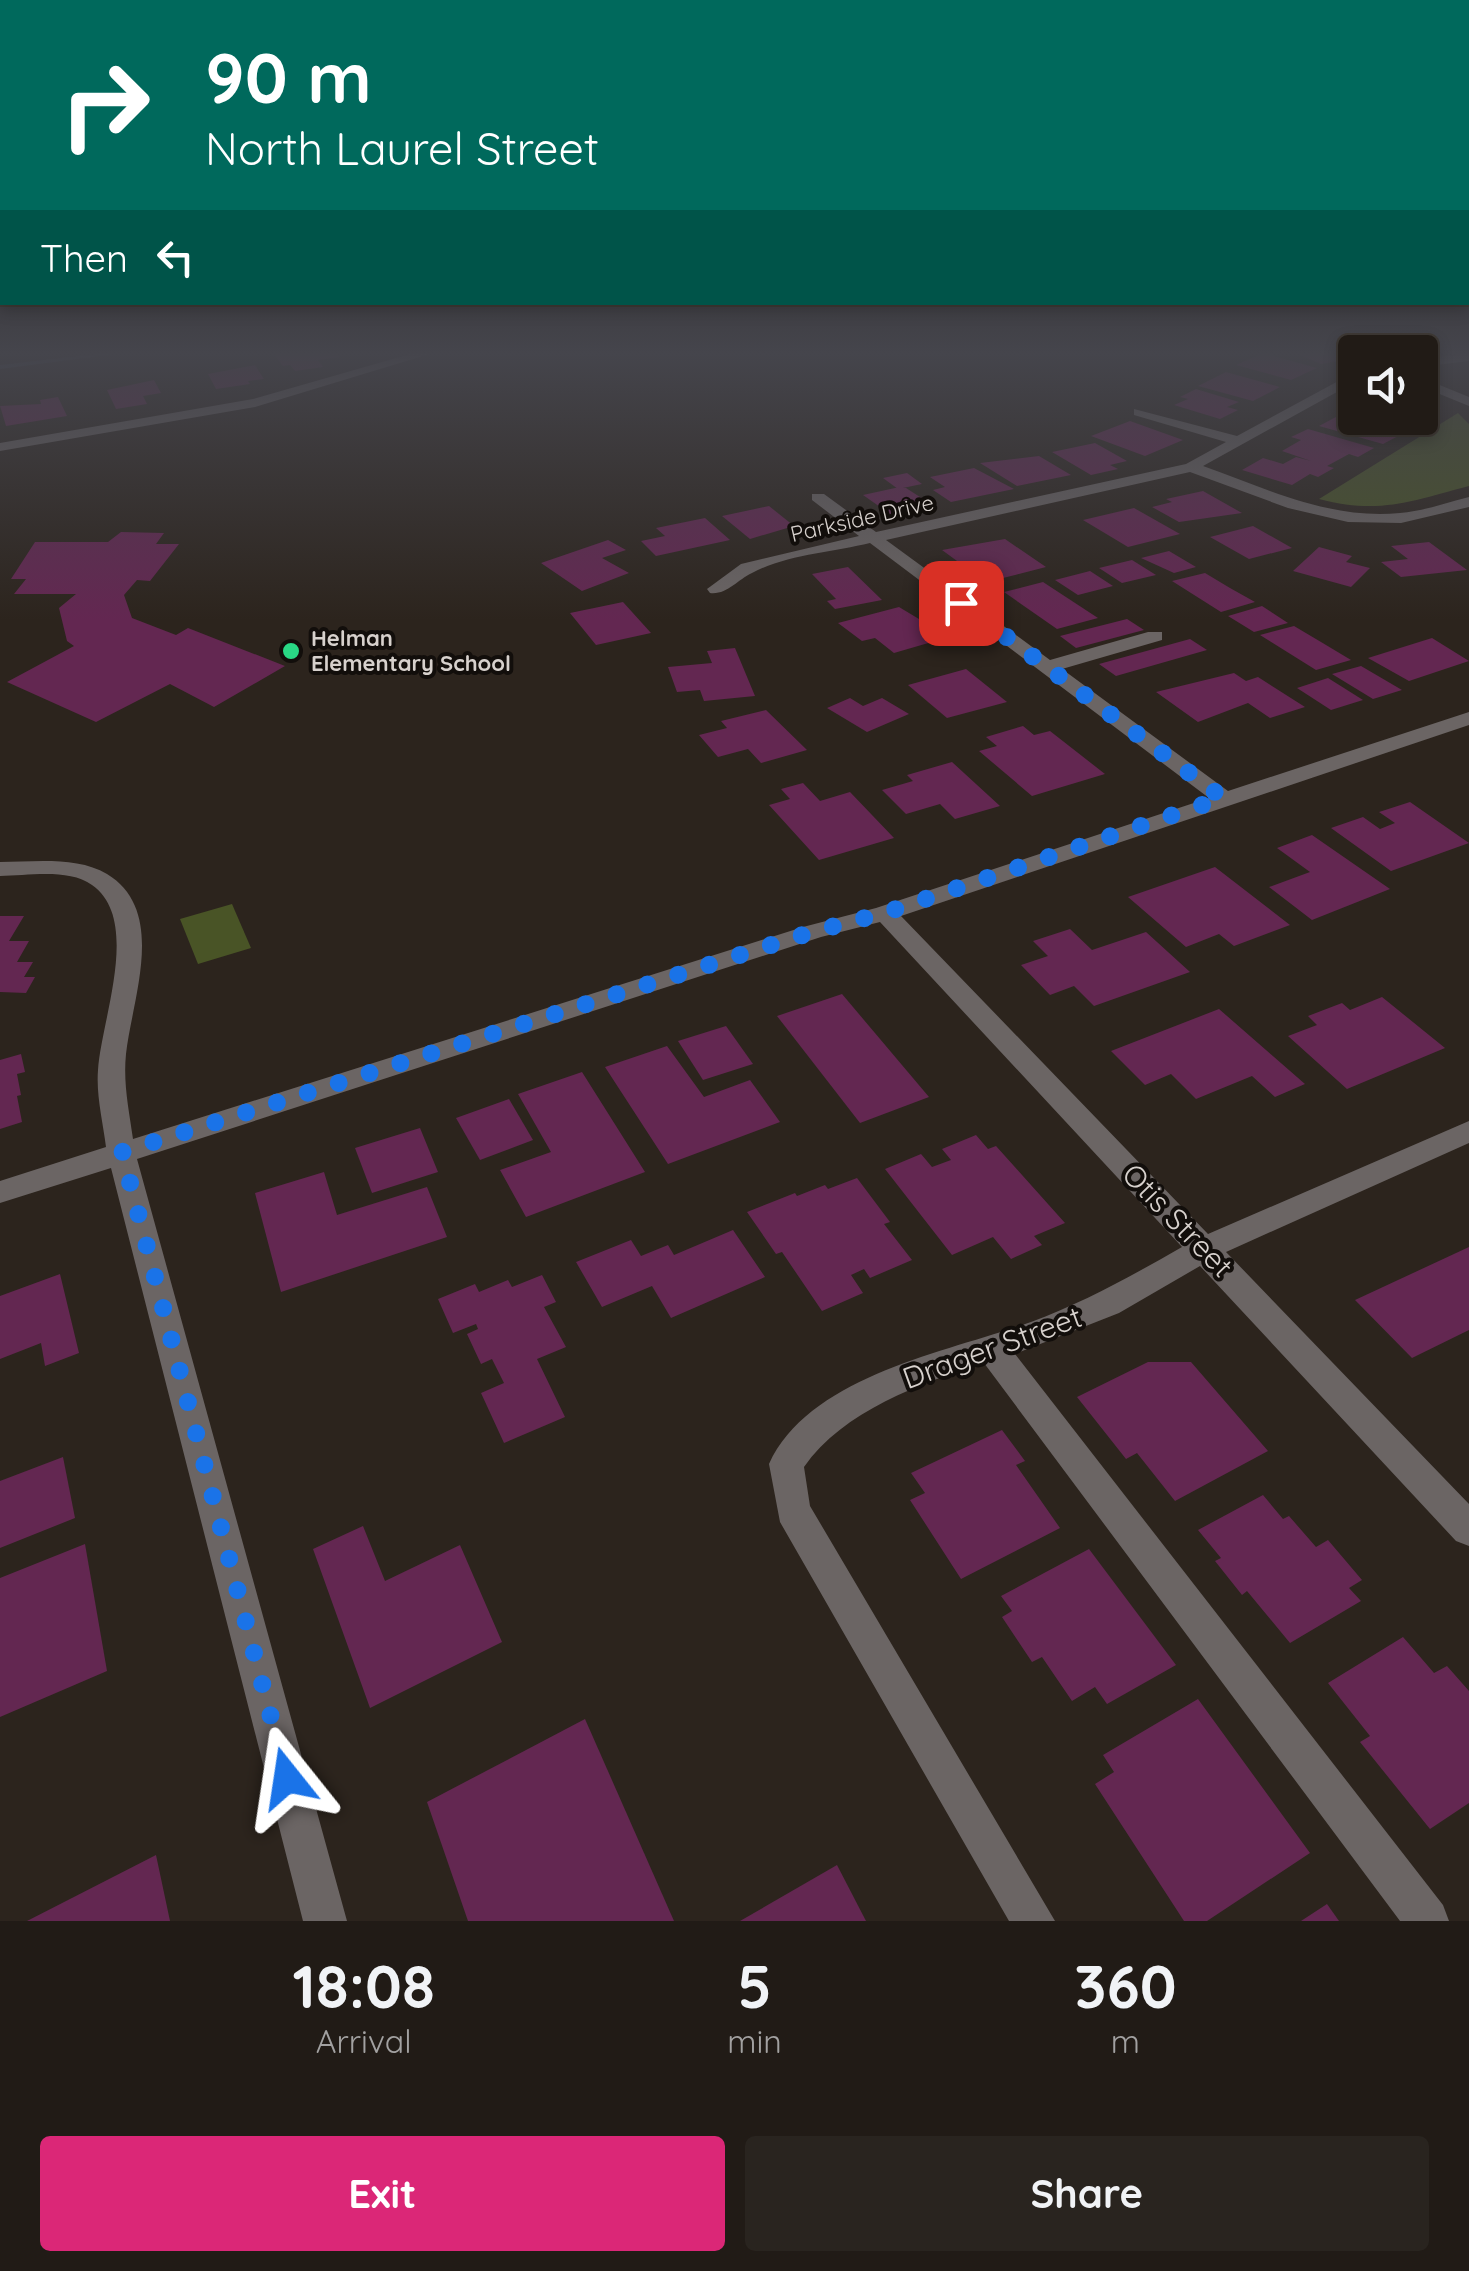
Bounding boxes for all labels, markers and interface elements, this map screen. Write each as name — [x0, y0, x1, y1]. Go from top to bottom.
text: 90 m — [205, 33, 372, 121]
icon: right — [40, 40, 170, 170]
text: North Laurel Street — [205, 120, 599, 176]
icon: left — [148, 230, 203, 285]
text: Then — [40, 234, 128, 282]
map controls — [1338, 335, 1438, 435]
button: sound — [1338, 335, 1438, 435]
street label: Parkside Drive — [788, 488, 936, 548]
pin — [919, 561, 1004, 646]
icon: arrive — [934, 576, 989, 631]
place label: Helman Elementary School — [311, 624, 511, 677]
marker: Helman Elementary School — [280, 640, 302, 662]
street label: Otis Street — [1114, 1155, 1242, 1285]
street label: Drager Street — [897, 1297, 1087, 1397]
position arrow — [235, 1726, 339, 1830]
text: 18:08 — [292, 1948, 435, 2023]
text: 5 — [737, 1948, 772, 2023]
text: 360 — [1074, 1948, 1177, 2023]
text: Arrival — [316, 2021, 412, 2061]
text: min — [727, 2021, 782, 2061]
text: m — [1111, 2021, 1140, 2061]
button: Exit — [40, 2136, 725, 2251]
button: Share — [745, 2136, 1429, 2251]

